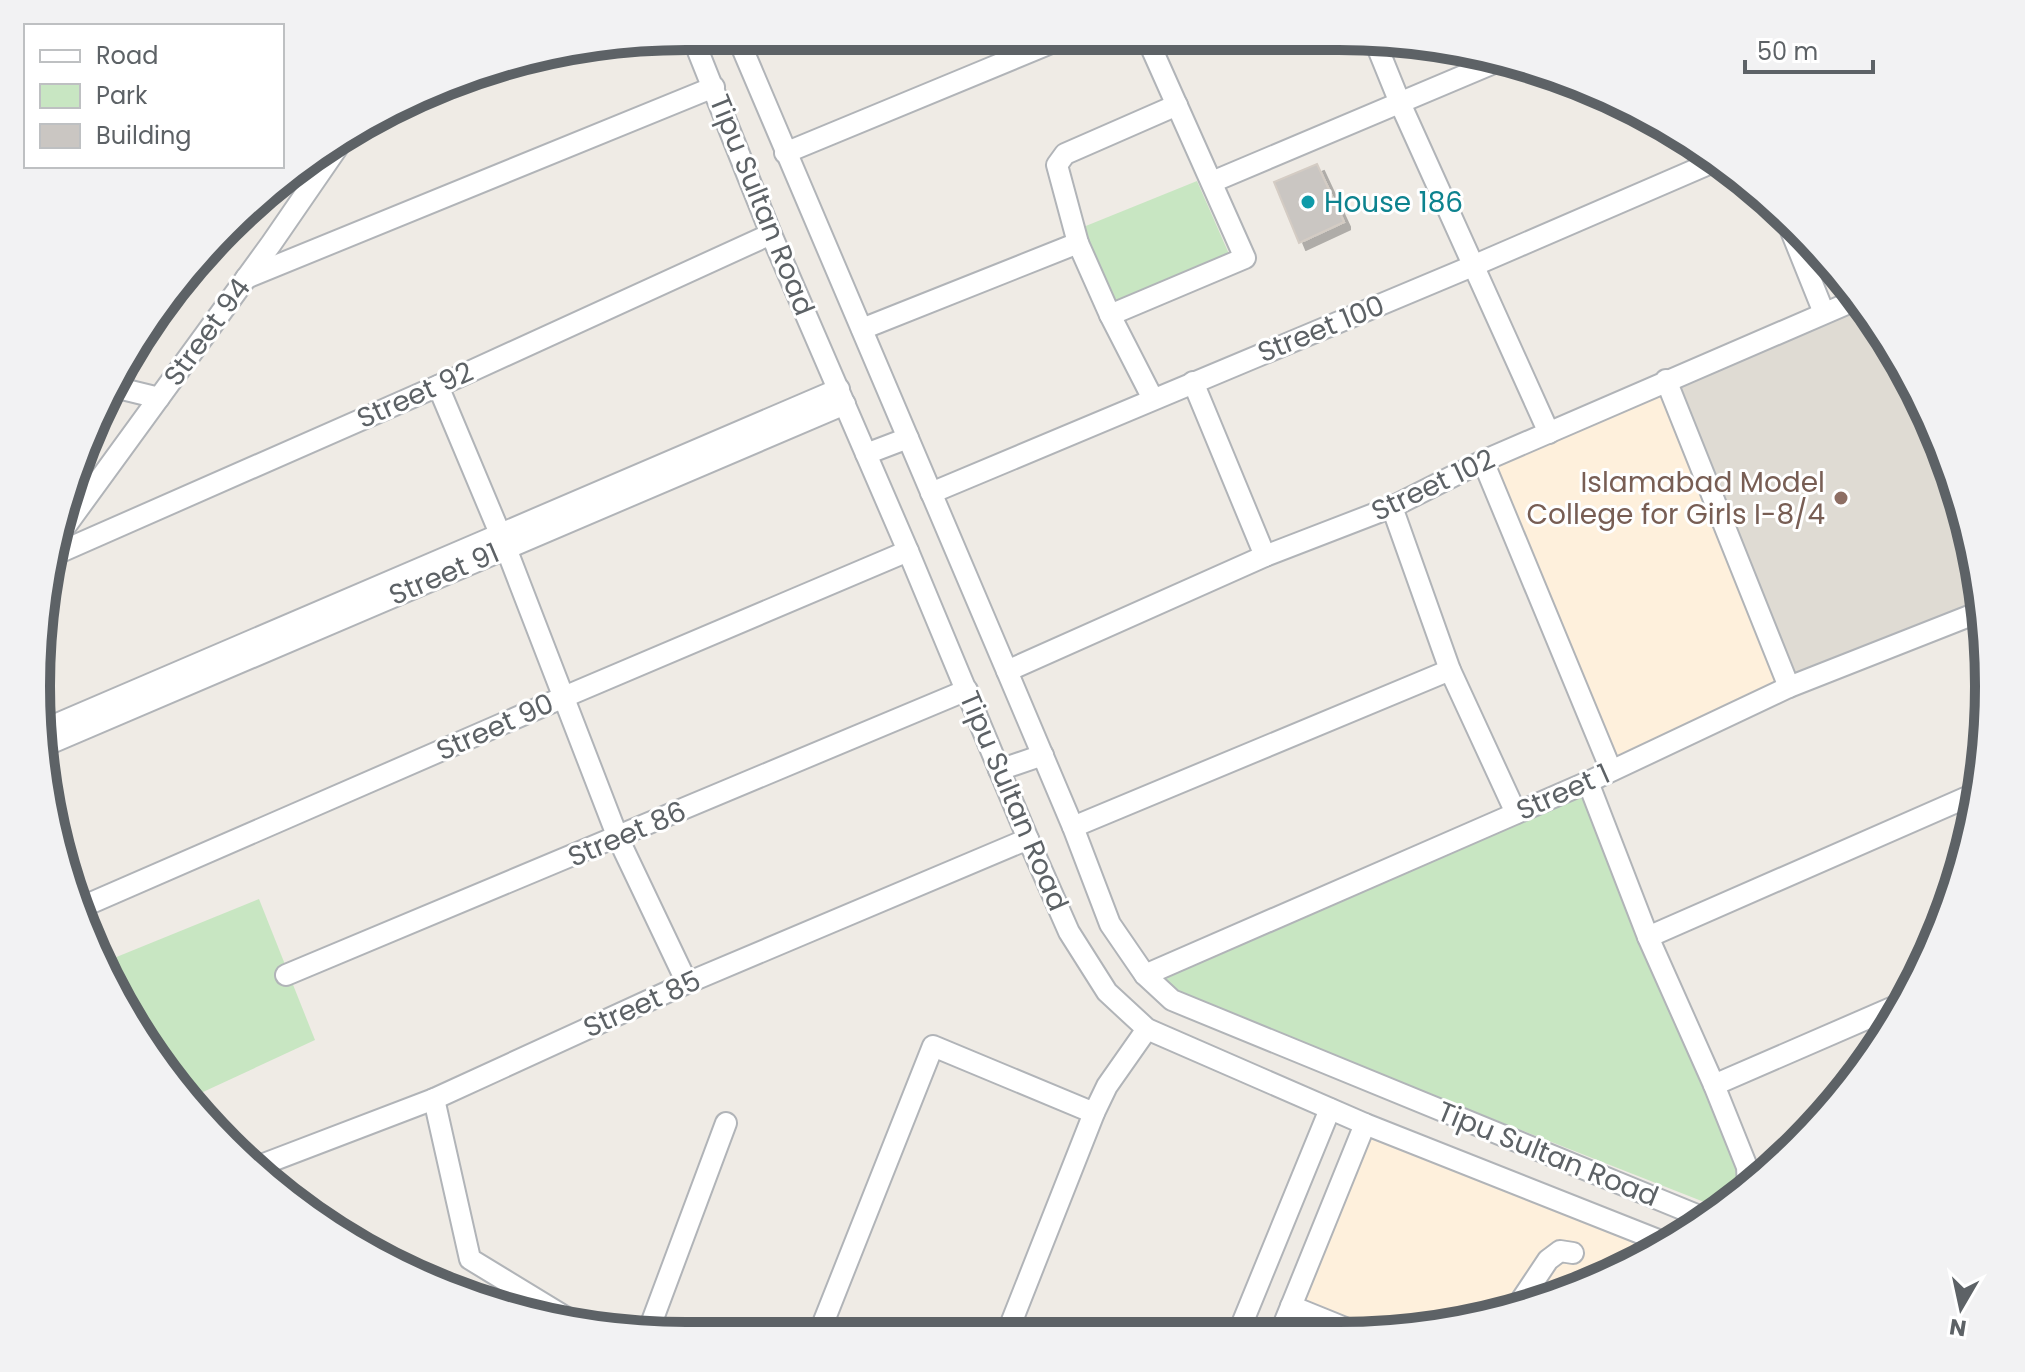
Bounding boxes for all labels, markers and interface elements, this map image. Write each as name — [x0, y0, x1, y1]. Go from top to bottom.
legend — [24, 24, 284, 168]
scale bar — [1745, 24, 1873, 74]
text: 50 m — [1757, 35, 1818, 68]
text: Road — [96, 39, 158, 72]
text: Park — [96, 79, 148, 112]
street label: Tipu Sultan Road — [700, 89, 824, 321]
text: Building — [96, 119, 192, 152]
place label: House 186 — [1324, 183, 1463, 222]
marker: House 186 — [1299, 193, 1317, 211]
street label: Street 94 — [155, 270, 259, 394]
street label: Street 100 — [1252, 286, 1390, 372]
street label: Street 92 — [351, 352, 479, 438]
street label: Street 102 — [1365, 439, 1501, 531]
place label: Islamabad Model College for Girls I-8/4 — [1526, 463, 1825, 534]
marker: Islamabad Model College for Girls I-8/4 — [1832, 489, 1850, 507]
street label: Street 91 — [383, 533, 505, 615]
street label: Street 90 — [430, 684, 560, 770]
street label: Tipu Sultan Road — [950, 685, 1078, 917]
street label: Street 1 — [1510, 754, 1616, 830]
street label: Street 86 — [562, 792, 692, 876]
street label: Street 85 — [577, 961, 707, 1047]
street label: Tipu Sultan Road — [1432, 1092, 1664, 1216]
north arrow — [1921, 1268, 2001, 1348]
text: N — [1947, 1311, 1969, 1344]

